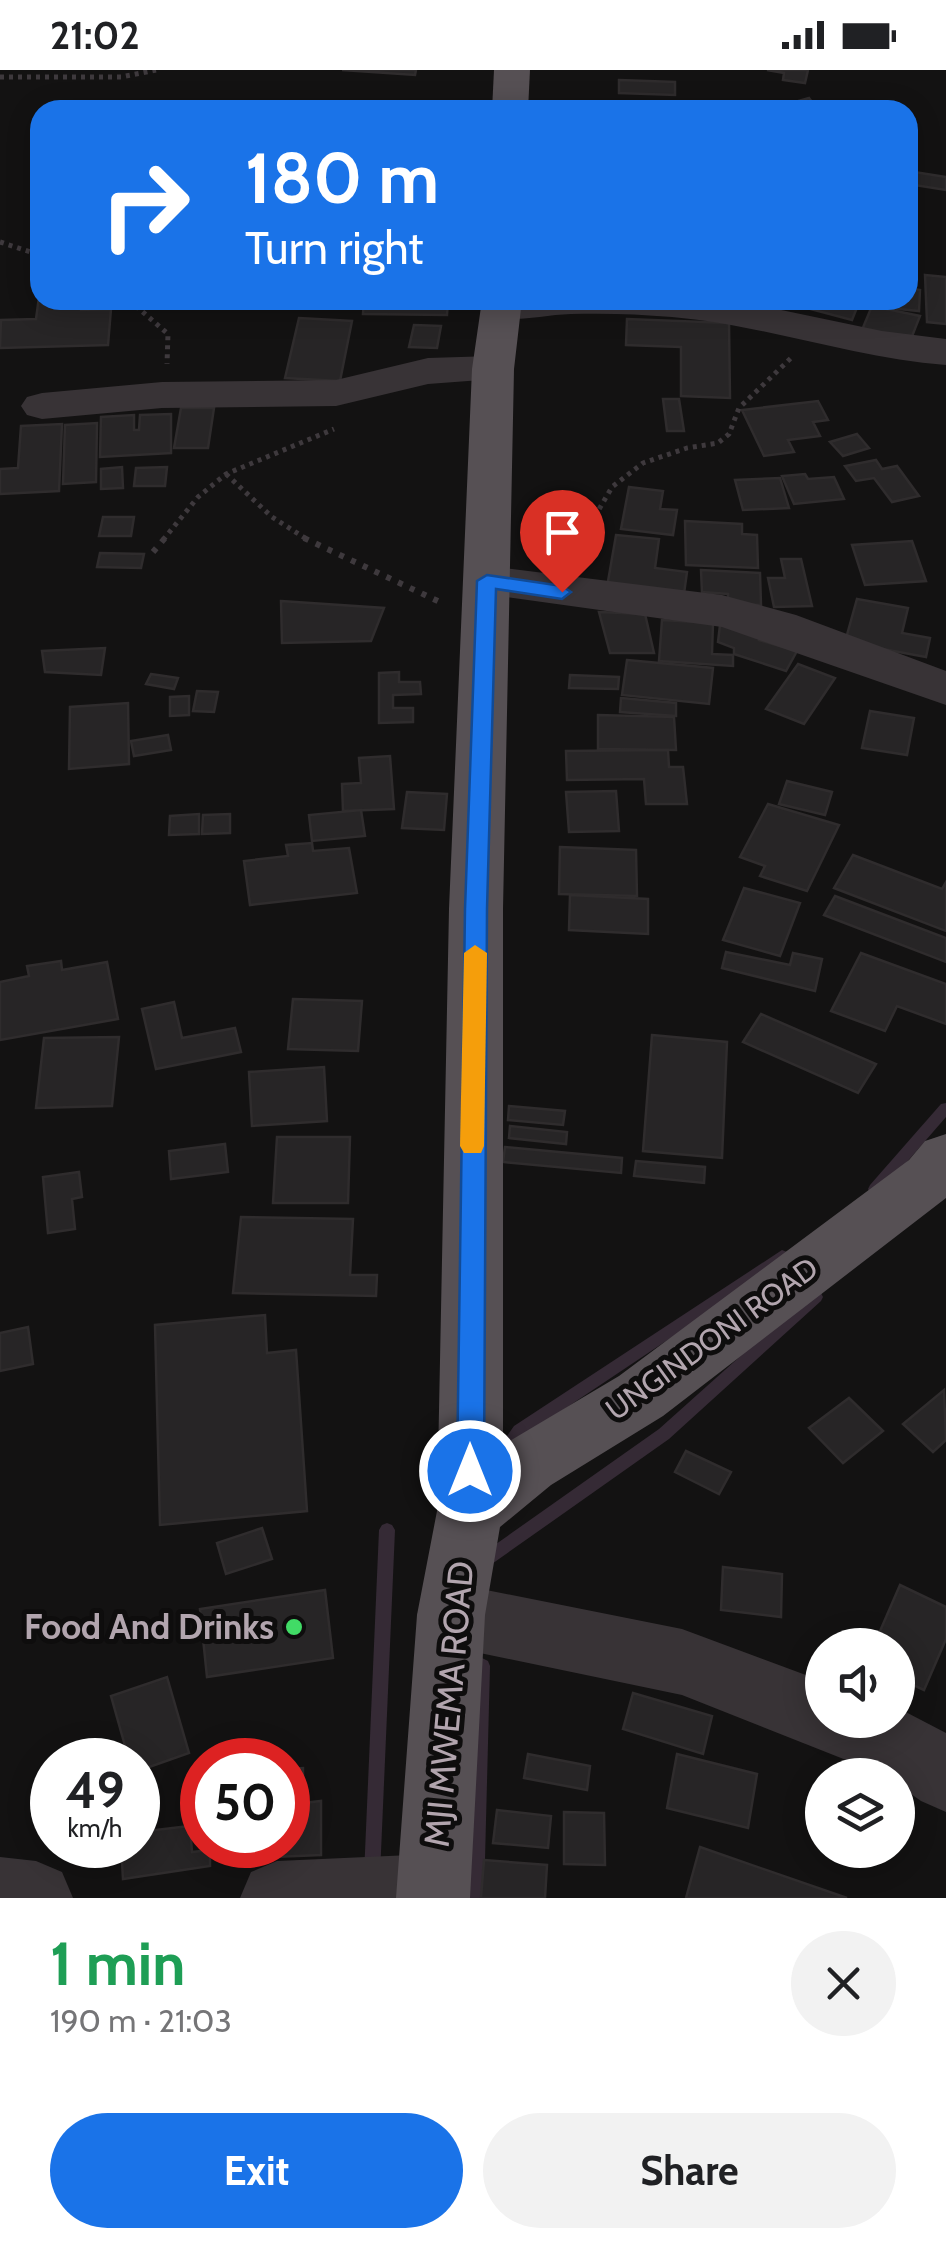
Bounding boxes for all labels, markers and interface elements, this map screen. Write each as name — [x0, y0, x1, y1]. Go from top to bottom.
text: 21:02 — [50, 12, 140, 59]
text: 180 m — [245, 135, 439, 221]
icon: right — [80, 140, 210, 270]
text: Turn right — [245, 221, 424, 275]
pin — [520, 490, 605, 593]
icon: arrive — [535, 505, 590, 560]
street label: UNGINDONI ROAD — [598, 1249, 825, 1428]
position arrow — [418, 1419, 522, 1523]
street label: MJI MWEMA ROAD — [415, 1559, 482, 1849]
place label: Food And Drinks — [24, 1605, 274, 1648]
marker: Food And Drinks — [283, 1616, 305, 1638]
map controls — [805, 1628, 915, 1868]
button: sound — [805, 1628, 915, 1738]
speed limit sign: 50 — [180, 1738, 310, 1868]
button: layers — [805, 1758, 915, 1868]
text: 49 — [65, 1760, 125, 1821]
text: km/h — [68, 1813, 122, 1843]
text: 1 min — [50, 1927, 185, 2000]
button: close — [791, 1931, 896, 2036]
text: 190 m · 21:03 — [50, 2001, 232, 2040]
button: Exit — [50, 2113, 463, 2228]
button: Share — [483, 2113, 896, 2228]

